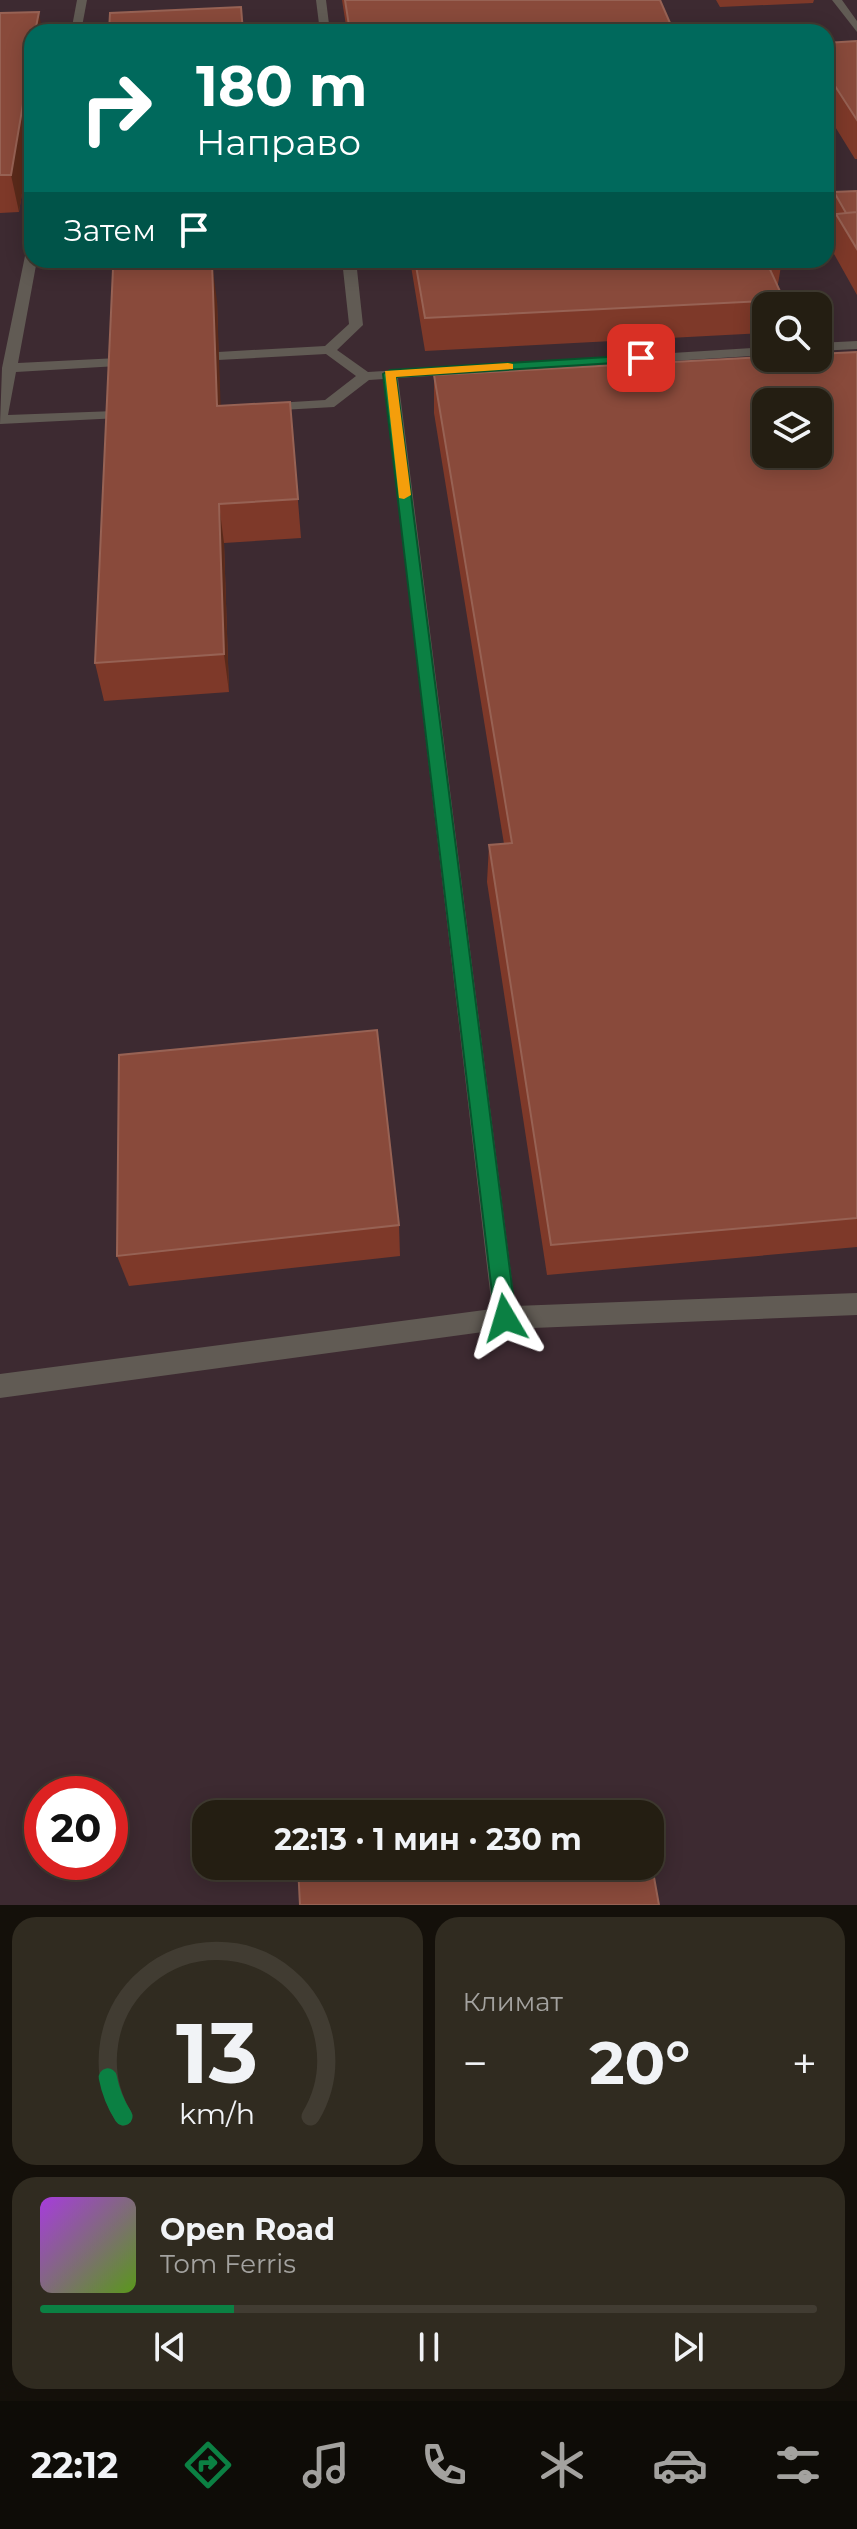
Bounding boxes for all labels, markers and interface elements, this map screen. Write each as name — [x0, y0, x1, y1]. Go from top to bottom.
text: 180 m — [196, 52, 368, 120]
icon: right — [64, 56, 168, 160]
text: Направо — [196, 120, 361, 164]
icon: arrive — [172, 208, 216, 252]
text: Затем — [64, 212, 156, 249]
map controls — [752, 292, 832, 468]
button: search — [752, 292, 832, 372]
pin — [607, 324, 675, 392]
icon: arrive — [619, 336, 663, 380]
button: layers — [752, 388, 832, 468]
position arrow — [463, 1276, 547, 1360]
speed limit sign: 20 — [24, 1776, 128, 1880]
text: 22:13 · 1 мин · 230 m — [274, 1821, 582, 1858]
text: Климат — [463, 1986, 563, 2018]
text: 13 — [176, 2002, 258, 2104]
text: 20° — [589, 2026, 690, 2099]
text: − — [463, 2036, 488, 2090]
text: + — [792, 2036, 817, 2090]
text: km/h — [179, 2096, 255, 2131]
text: Open Road — [160, 2211, 335, 2248]
text: Tom Ferris — [160, 2248, 296, 2280]
icon: previous — [148, 2325, 192, 2369]
icon: pause — [407, 2325, 451, 2369]
icon: next — [666, 2325, 710, 2369]
icon: directions — [180, 2437, 236, 2493]
icon: music — [298, 2437, 354, 2493]
icon: phone — [416, 2437, 472, 2493]
icon: climate — [534, 2437, 590, 2493]
icon: car — [652, 2437, 708, 2493]
icon: filters — [770, 2437, 826, 2493]
text: 22:12 — [31, 2443, 118, 2487]

